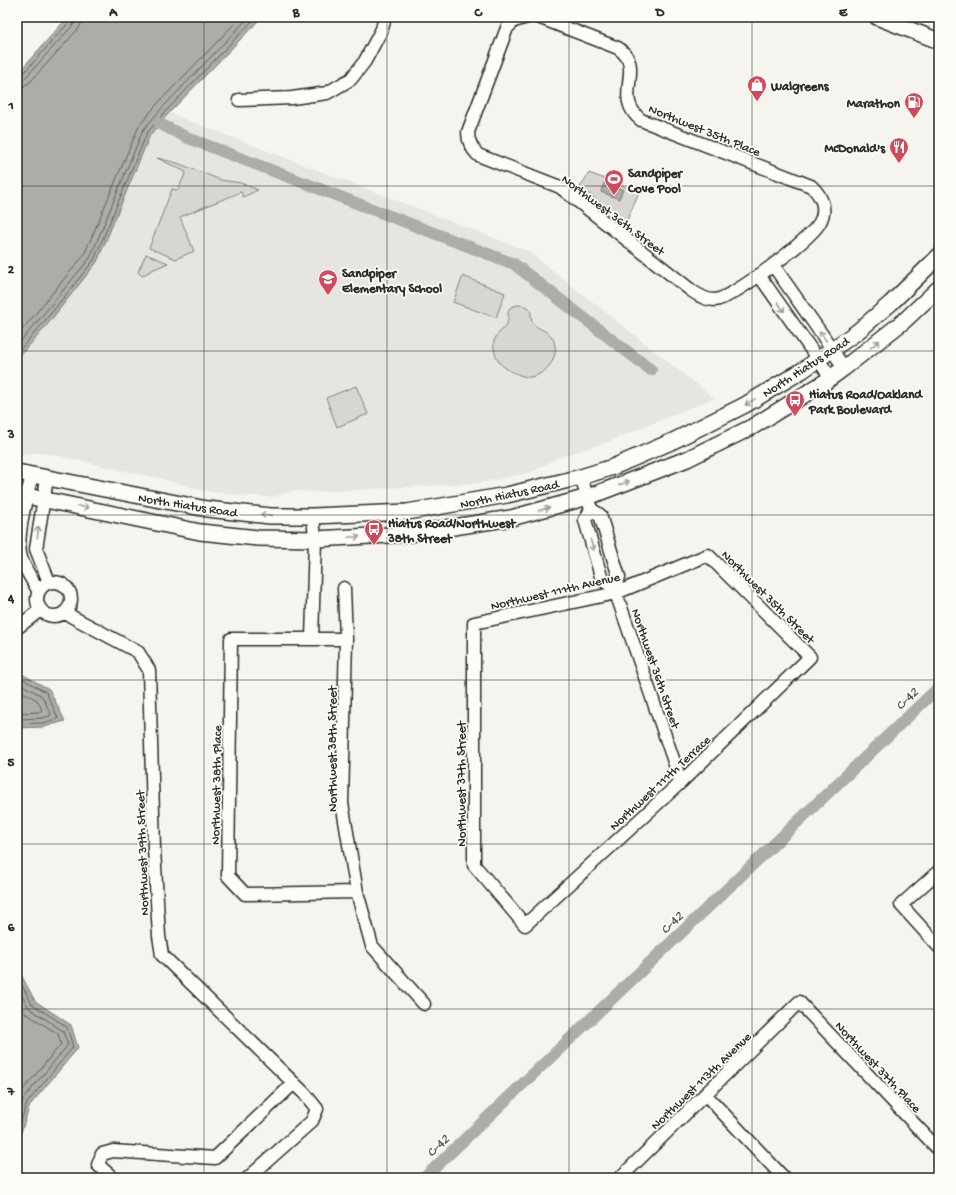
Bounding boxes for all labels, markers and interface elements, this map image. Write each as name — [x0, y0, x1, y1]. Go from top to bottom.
text: A — [108, 6, 118, 21]
text: B — [292, 6, 301, 21]
text: C — [473, 6, 483, 21]
text: D — [655, 6, 665, 21]
text: E — [839, 6, 848, 21]
shop icon: Walgreens — [746, 74, 768, 102]
place label: Walgreens — [770, 80, 830, 95]
fuel station icon: Marathon — [903, 91, 925, 119]
place label: Marathon — [847, 97, 901, 112]
text: 1 — [7, 99, 14, 114]
street label: Northwest 35th Place — [646, 102, 762, 161]
restaurant icon: McDonald's — [888, 136, 910, 164]
place label: McDonald's — [824, 142, 886, 157]
place label: Sandpiper Cove Pool — [627, 167, 683, 197]
sports icon: Sandpiper Cove Pool — [603, 168, 625, 196]
street label: Northwest 36th Street — [558, 172, 668, 261]
text: 2 — [8, 263, 15, 278]
place label: Sandpiper Elementary School — [342, 267, 442, 297]
school or university icon: Sandpiper Elementary School — [317, 268, 339, 296]
one-way arrow — [777, 301, 785, 312]
one-way arrow — [819, 331, 827, 342]
street label: North Hiatus Road — [760, 334, 854, 402]
one-way arrow — [869, 340, 880, 348]
place label: Hiatus Road/Oakland Park Boulevard — [808, 388, 923, 418]
bus stop icon: Hiatus Road/Oakland Park Boulevard — [784, 389, 806, 417]
one-way arrow — [744, 399, 756, 407]
text: 3 — [7, 428, 15, 443]
street label: North Hiatus Road — [459, 477, 561, 513]
one-way arrow — [618, 479, 630, 487]
street label: North Hiatus Road — [137, 491, 240, 522]
one-way arrow — [76, 504, 89, 512]
one-way arrow — [537, 505, 550, 512]
one-way arrow — [260, 511, 273, 519]
place label: Hiatus Road/Northwest 38th Street — [387, 517, 517, 547]
bus stop icon: Hiatus Road/Northwest 38th Street — [363, 518, 385, 546]
one-way arrow — [35, 525, 42, 538]
one-way arrow — [347, 533, 360, 540]
one-way arrow — [589, 538, 596, 551]
street label: Northwest 35th Street — [717, 548, 818, 649]
street label: Northwest 111th Avenue — [489, 570, 622, 615]
text: 4 — [7, 592, 15, 607]
street label: Northwest 36th Street — [627, 607, 683, 732]
street label: Northwest 38th Street — [326, 684, 341, 812]
water label: C-42 — [893, 684, 924, 715]
street label: Northwest 37th Street — [455, 719, 470, 847]
street label: Northwest 38th Place — [209, 725, 226, 845]
street label: Northwest 111th Terrace — [607, 733, 714, 834]
text: 5 — [8, 756, 15, 771]
street label: Northwest 39th Street — [134, 788, 153, 916]
water label: C-42 — [658, 908, 689, 939]
text: 6 — [8, 921, 15, 936]
street label: Northwest 37th Place — [831, 1019, 924, 1117]
street label: Northwest 113th Avenue — [648, 1030, 755, 1134]
text: 7 — [7, 1085, 16, 1100]
water label: C-42 — [424, 1131, 455, 1162]

